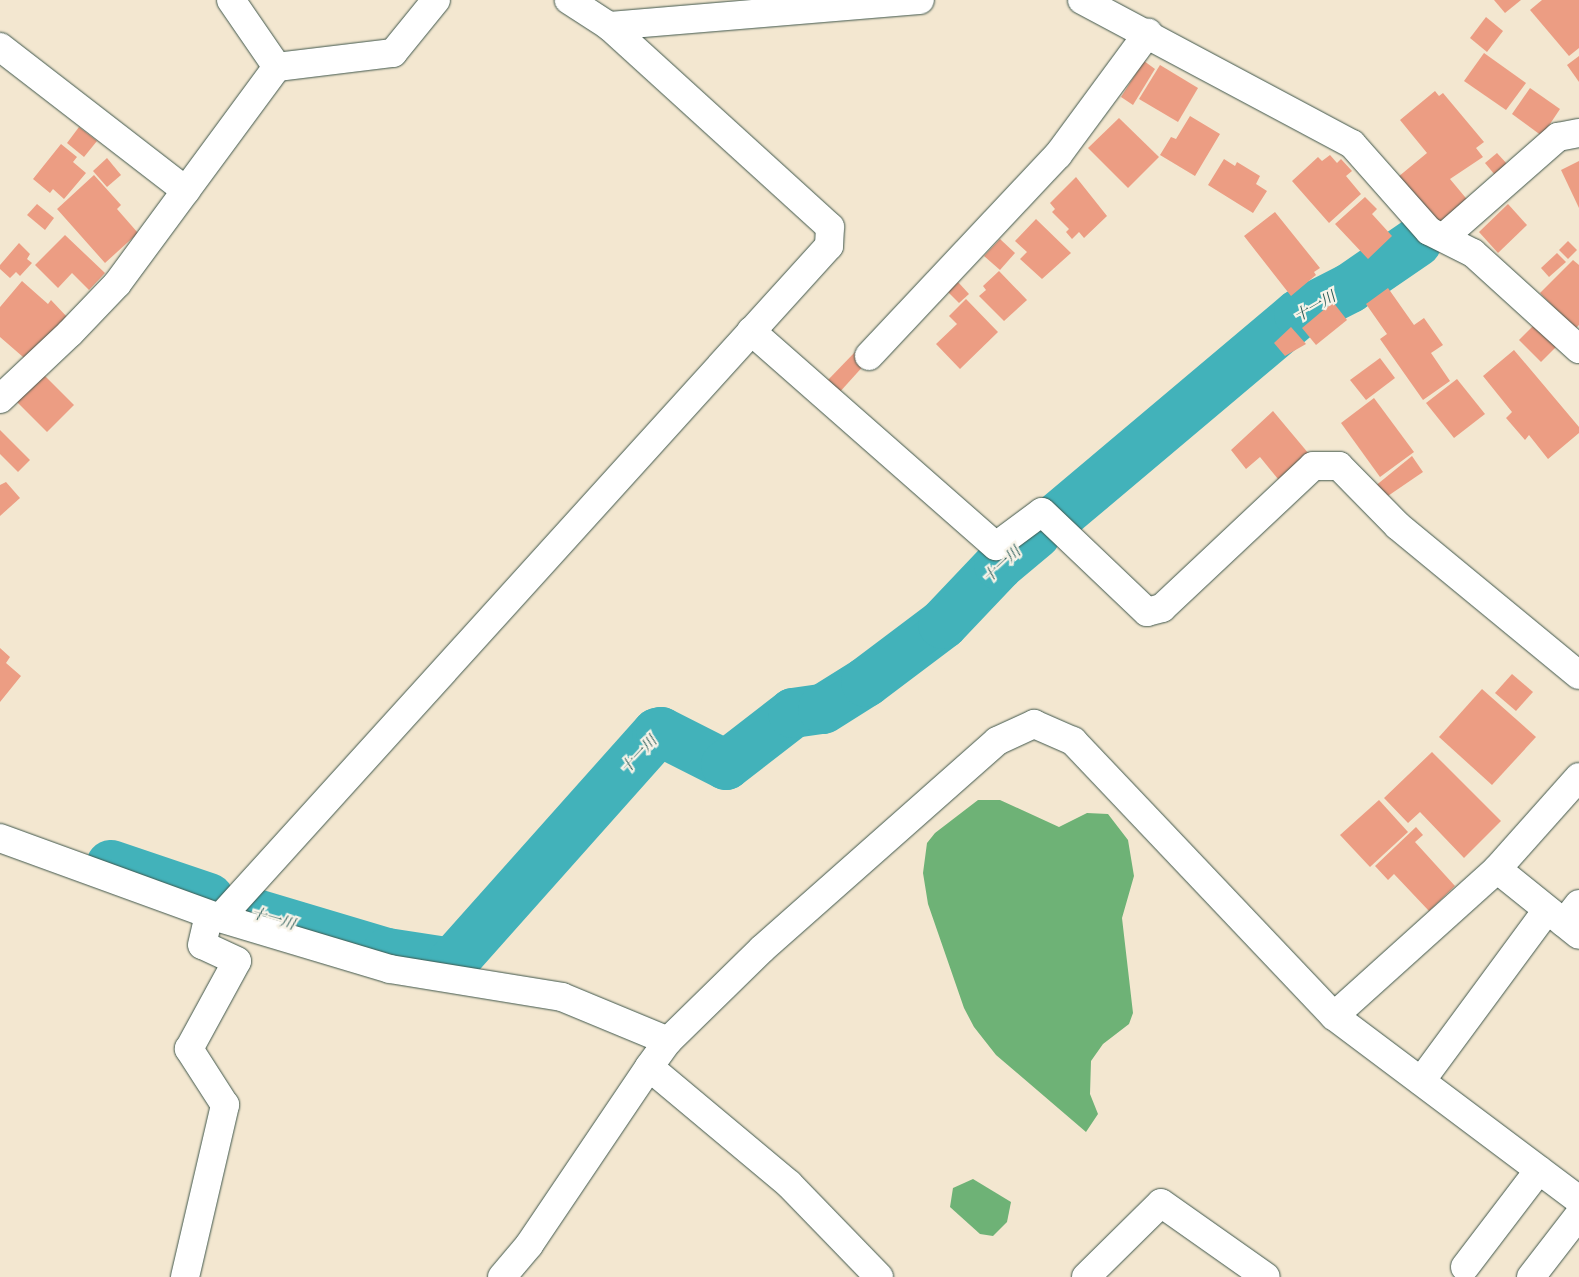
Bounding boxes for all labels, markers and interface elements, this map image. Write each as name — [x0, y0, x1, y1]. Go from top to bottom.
water label: 十一川 — [1291, 288, 1339, 326]
water label: 十一川 — [979, 543, 1025, 587]
water label: 十一川 — [617, 732, 661, 778]
water label: 十一川 — [249, 904, 297, 934]

